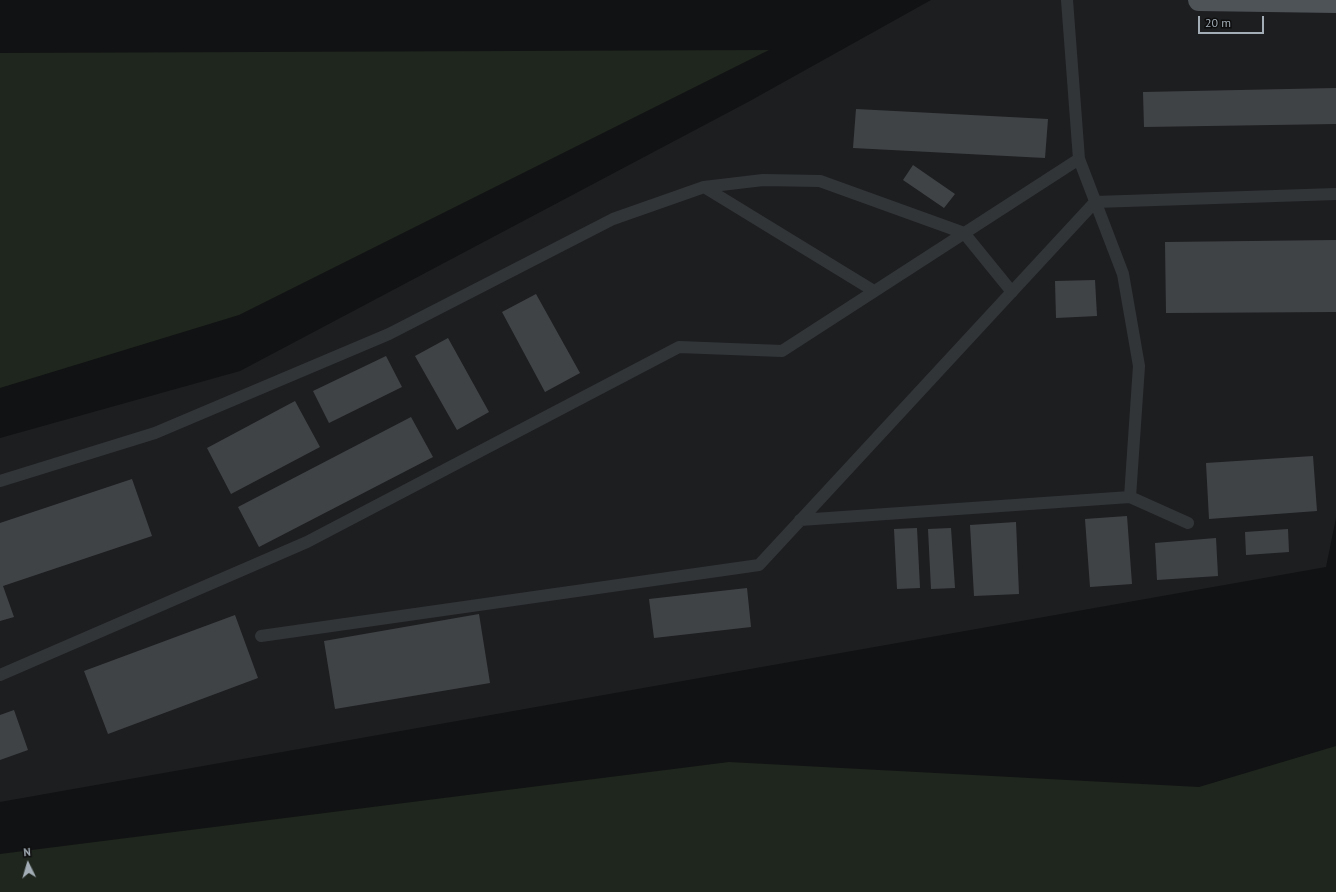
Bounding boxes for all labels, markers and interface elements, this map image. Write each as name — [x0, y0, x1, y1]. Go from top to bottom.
scale bar — [1200, 8, 1266, 34]
text: 20 m — [1205, 15, 1231, 30]
north arrow — [8, 844, 48, 884]
text: N — [23, 845, 31, 859]

